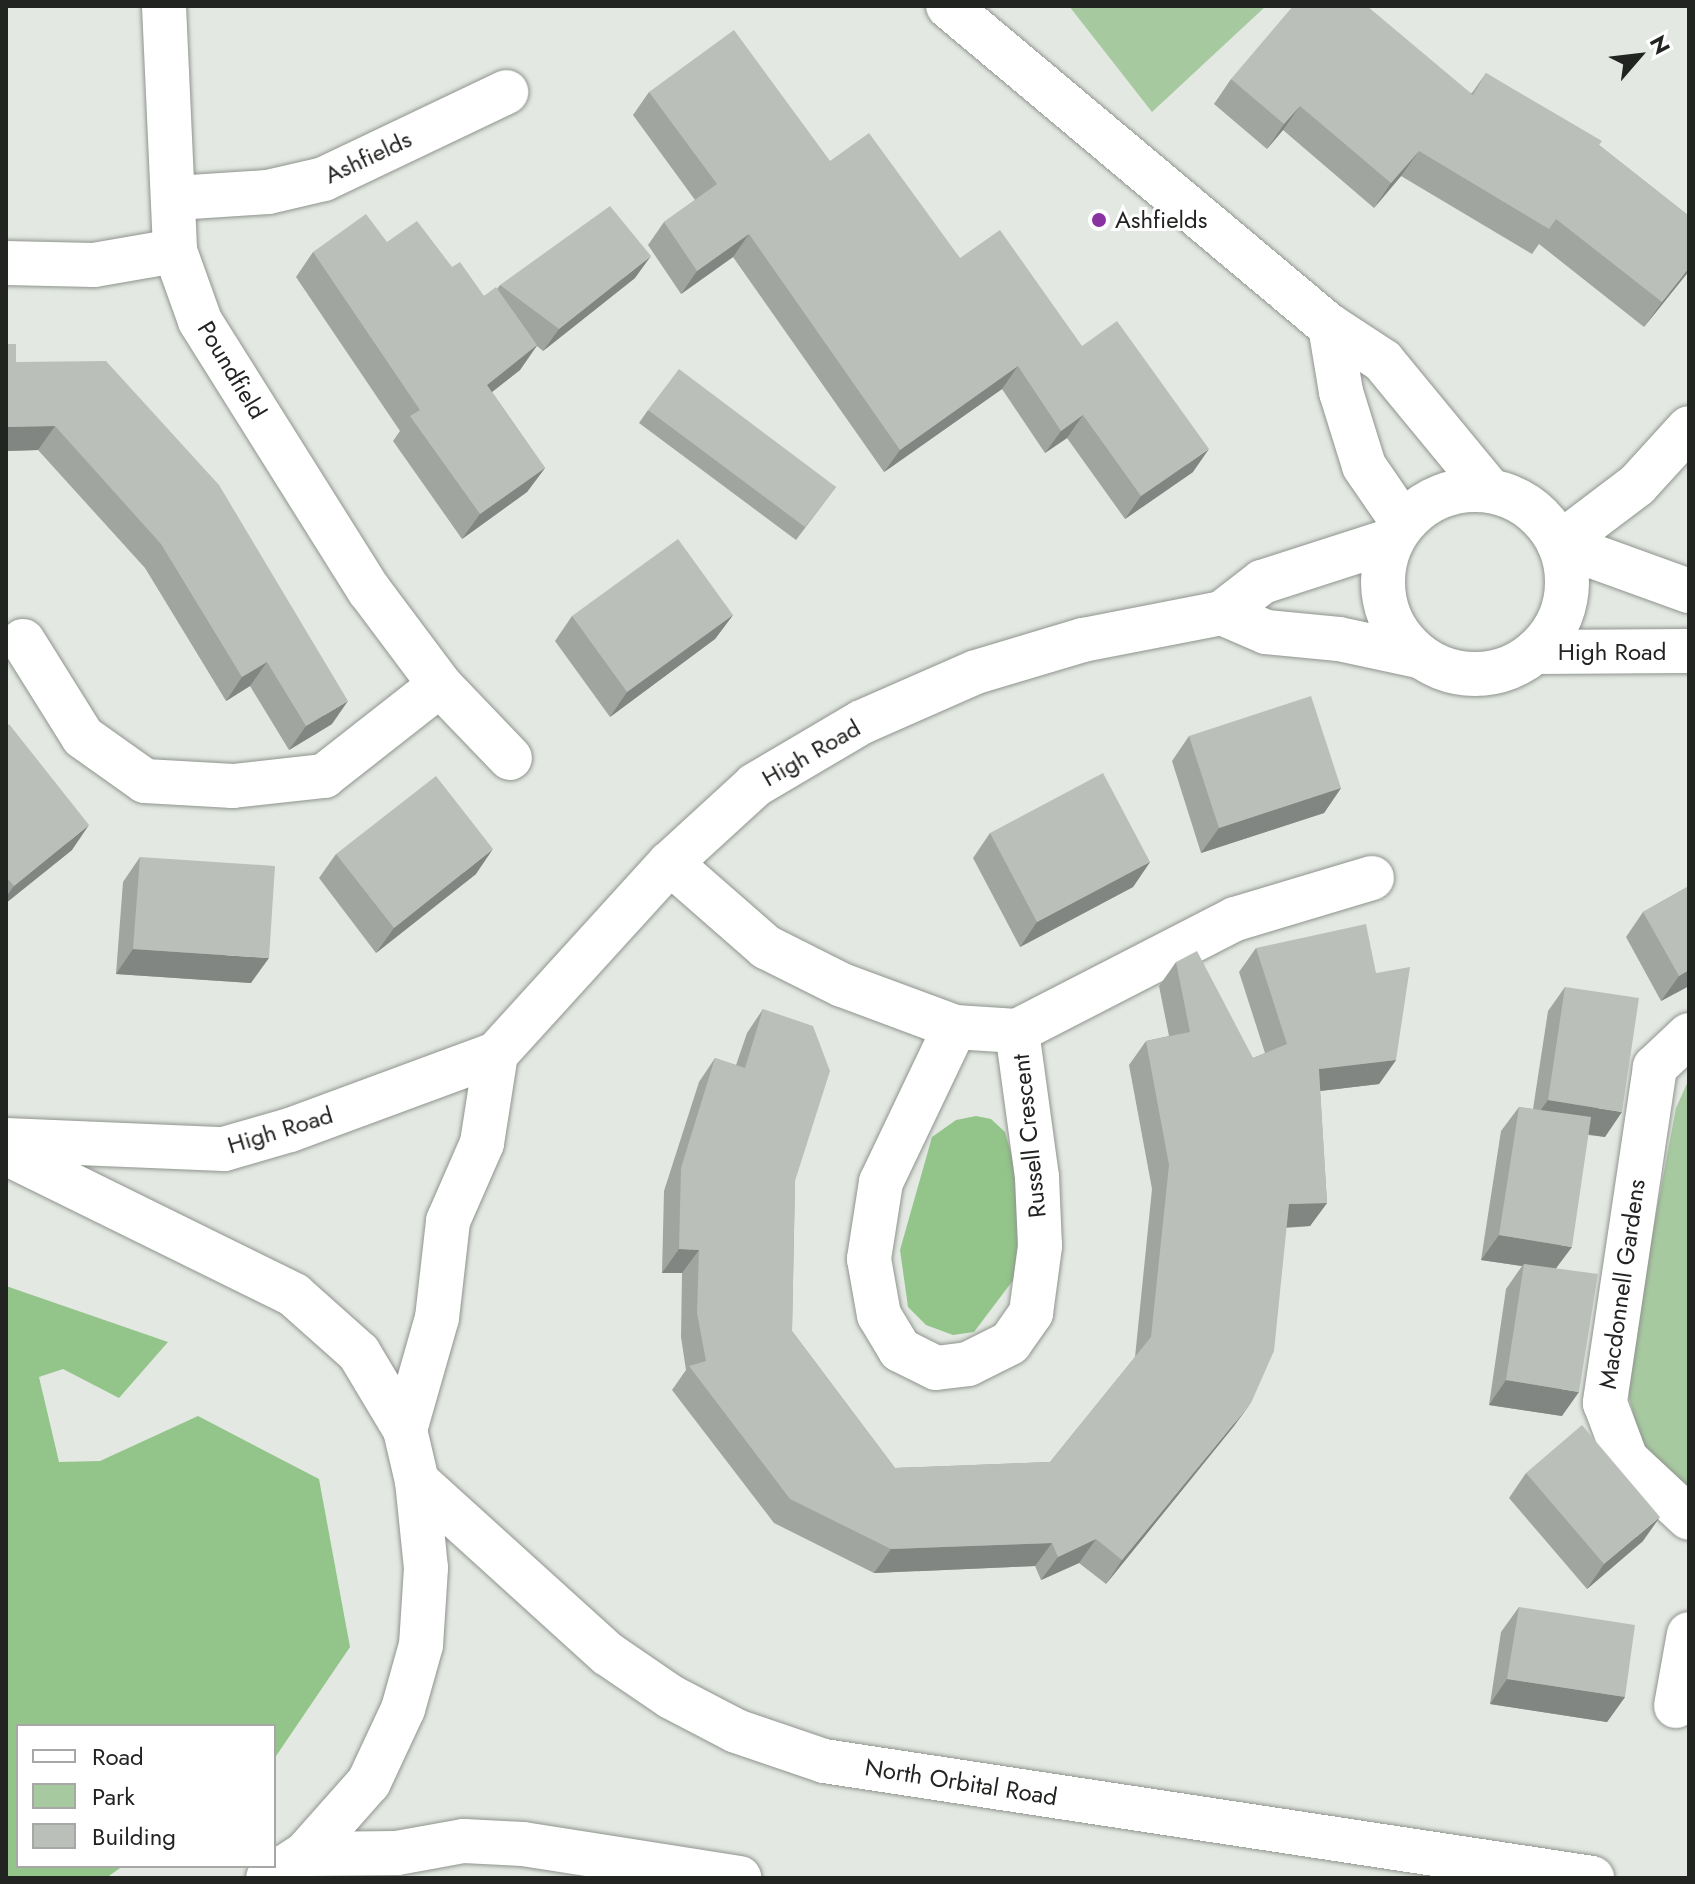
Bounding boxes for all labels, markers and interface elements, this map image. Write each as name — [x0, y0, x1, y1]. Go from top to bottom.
north arrow — [1599, 16, 1679, 96]
text: N — [1642, 30, 1678, 60]
street label: Ashfields — [320, 124, 416, 190]
place label: Ashfields — [1115, 206, 1207, 234]
marker: Ashfields — [1090, 211, 1108, 229]
street label: Poundfield — [192, 316, 272, 424]
street label: High Road — [1558, 638, 1666, 666]
street label: High Road — [757, 713, 865, 793]
street label: Russell Crescent — [1006, 1053, 1052, 1219]
street label: High Road — [224, 1100, 336, 1160]
street label: Macdonnell Gardens — [1593, 1177, 1651, 1391]
legend — [16, 1724, 276, 1868]
text: Road — [92, 1739, 144, 1774]
street label: North Orbital Road — [863, 1753, 1059, 1811]
text: Park — [92, 1779, 135, 1814]
text: Building — [92, 1819, 176, 1854]

